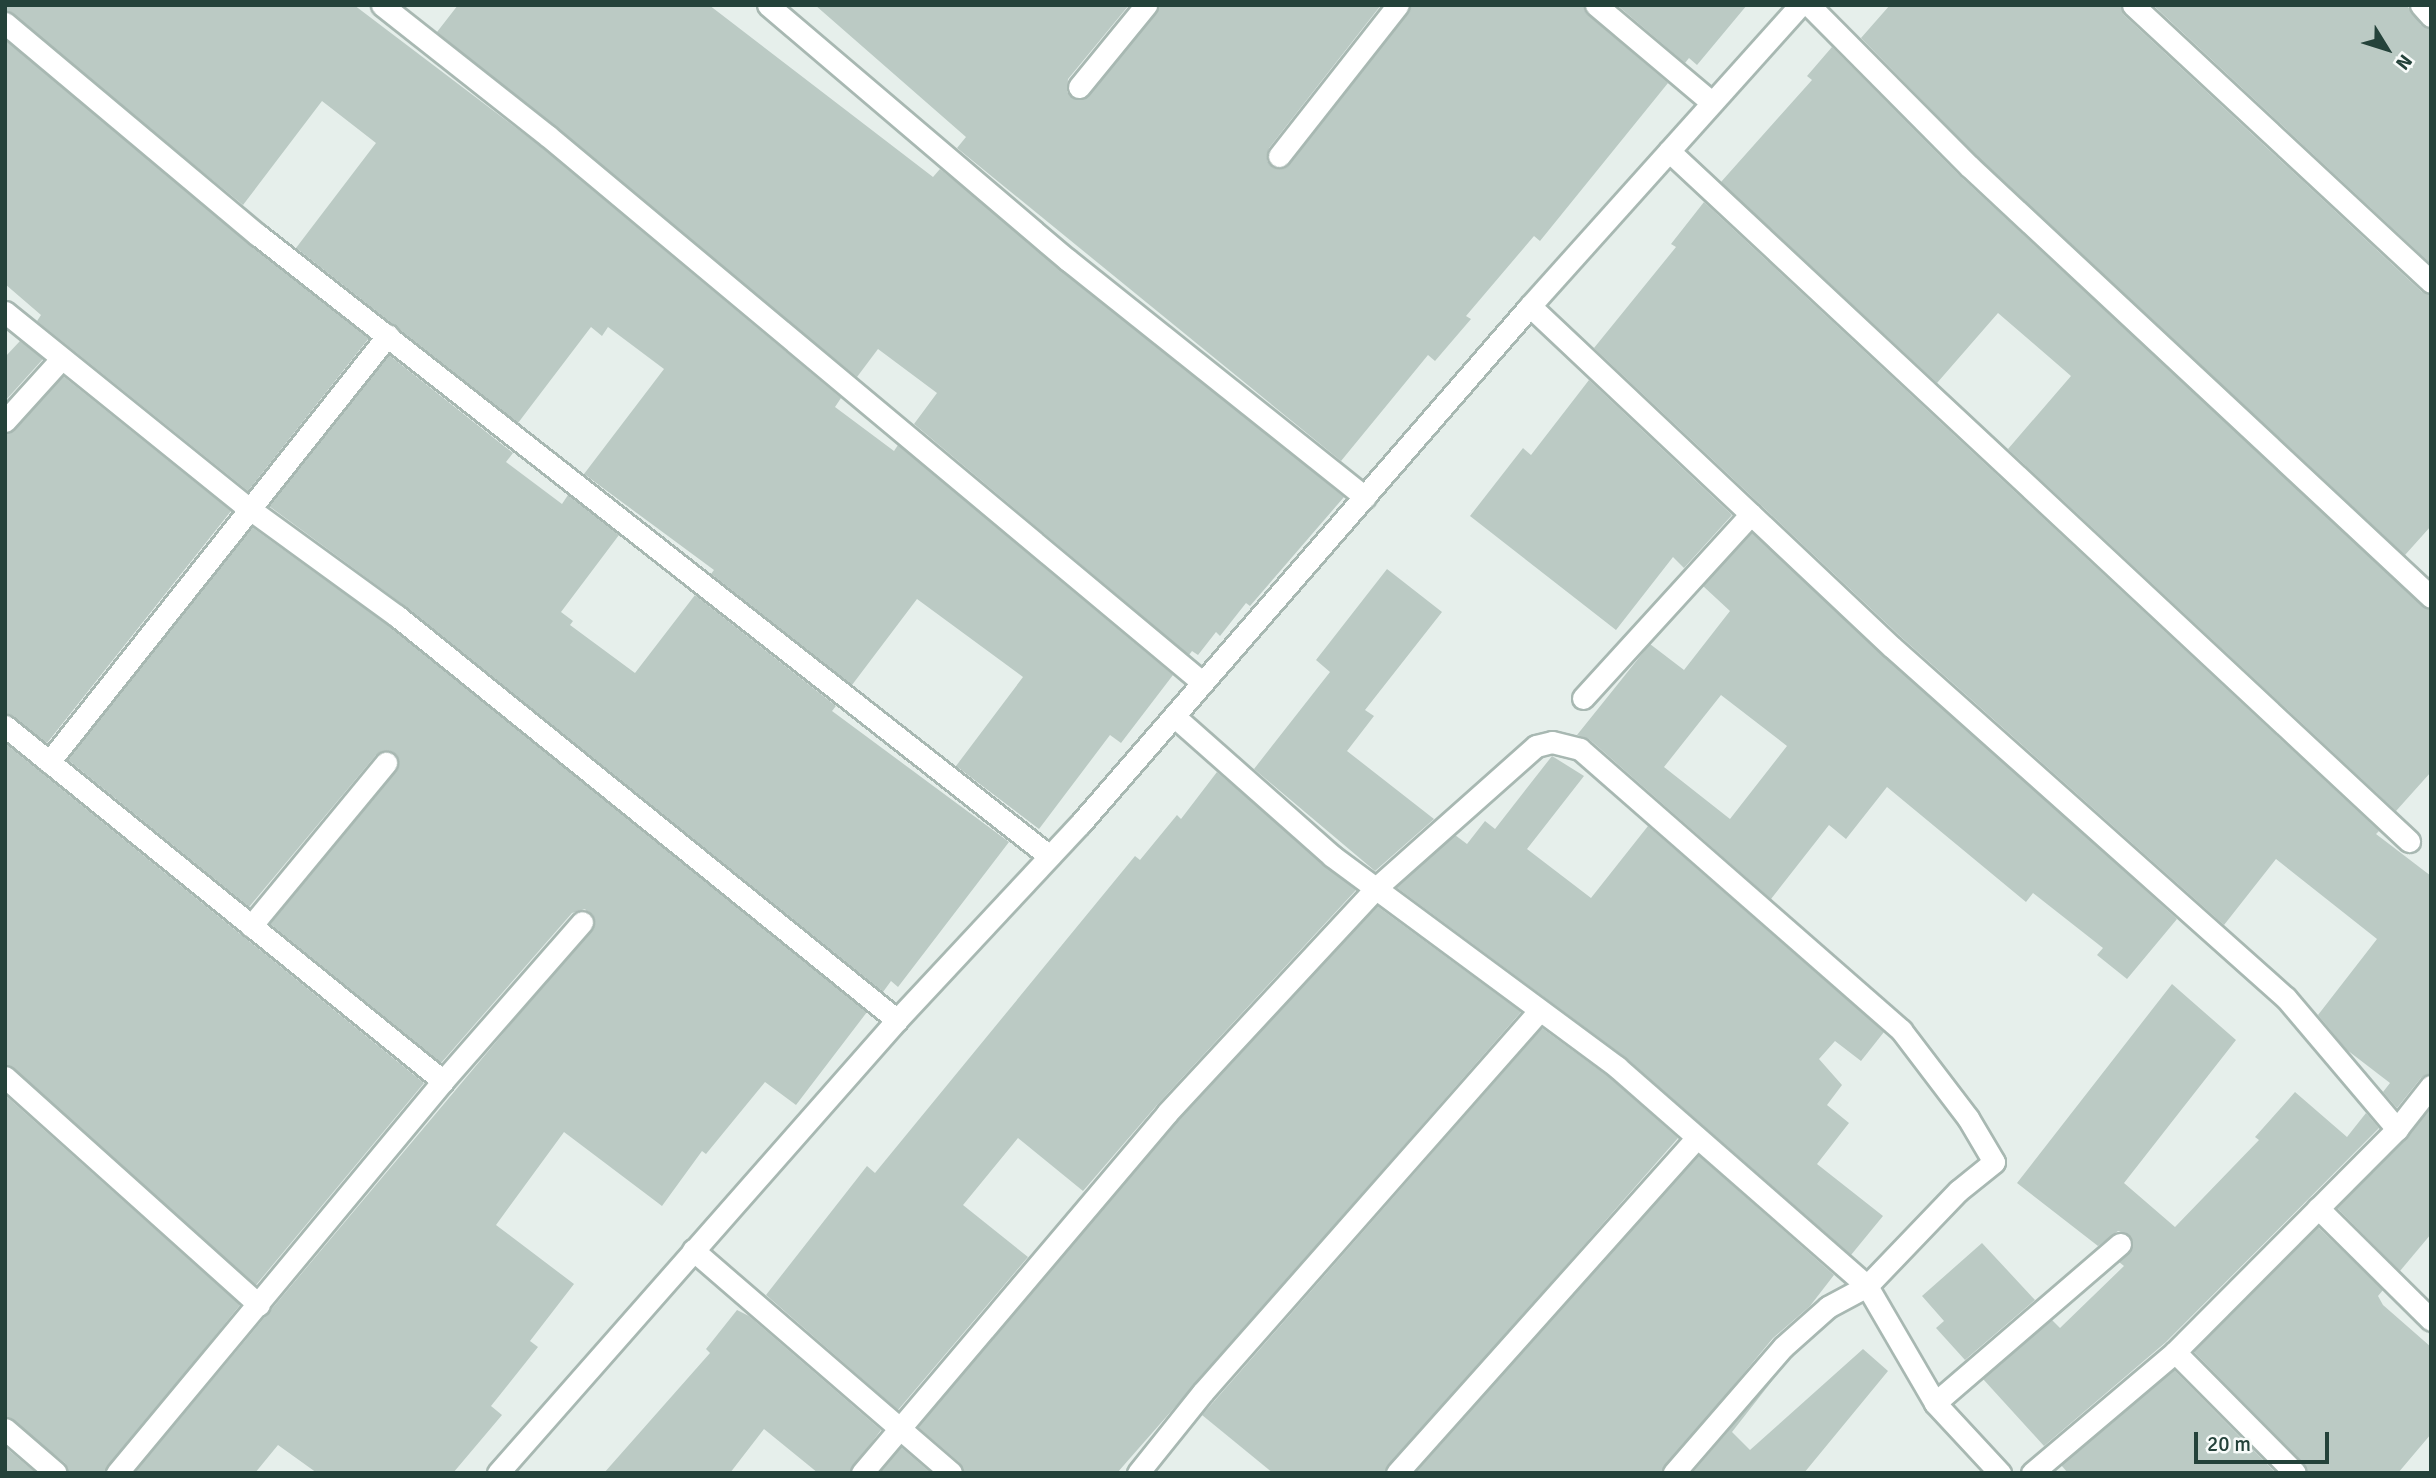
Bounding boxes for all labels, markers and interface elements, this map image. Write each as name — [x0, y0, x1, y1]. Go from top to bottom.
north arrow — [2352, 14, 2422, 84]
text: N — [2390, 49, 2417, 75]
scale bar — [2198, 1418, 2333, 1462]
text: 20 m — [2207, 1431, 2251, 1457]

